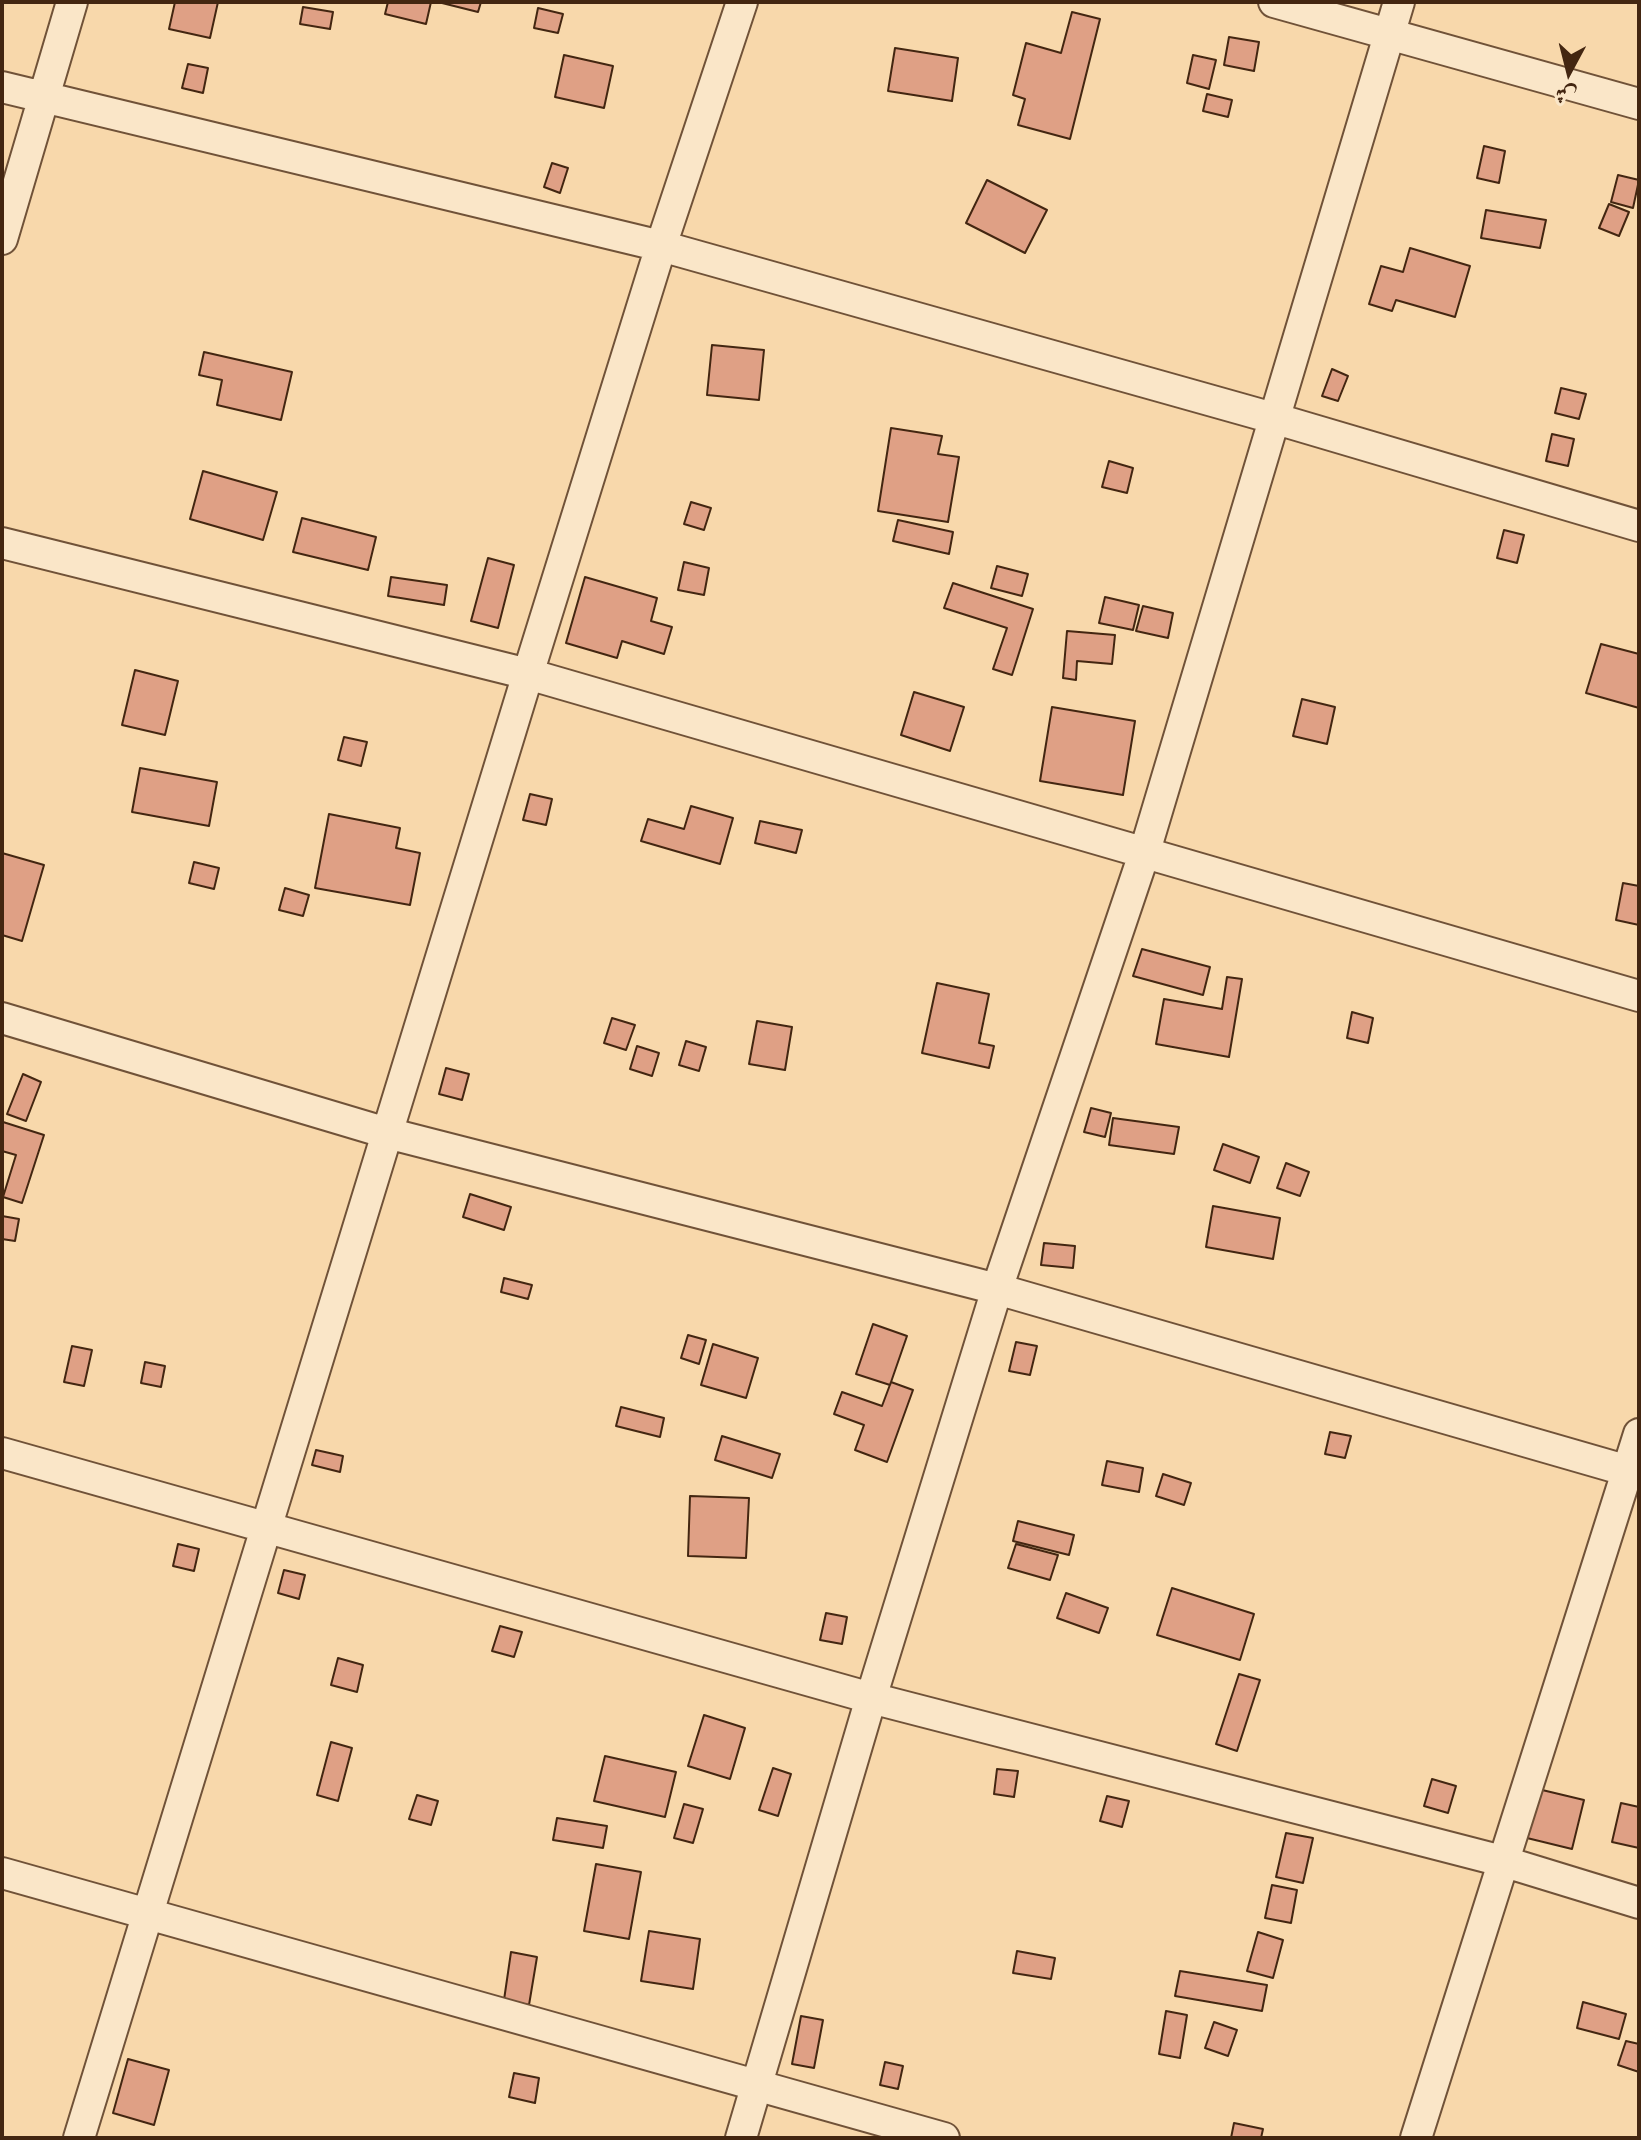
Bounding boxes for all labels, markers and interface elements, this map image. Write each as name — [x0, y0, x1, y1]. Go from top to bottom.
north arrow — [1529, 32, 1609, 112]
text: ش — [1553, 79, 1579, 113]

